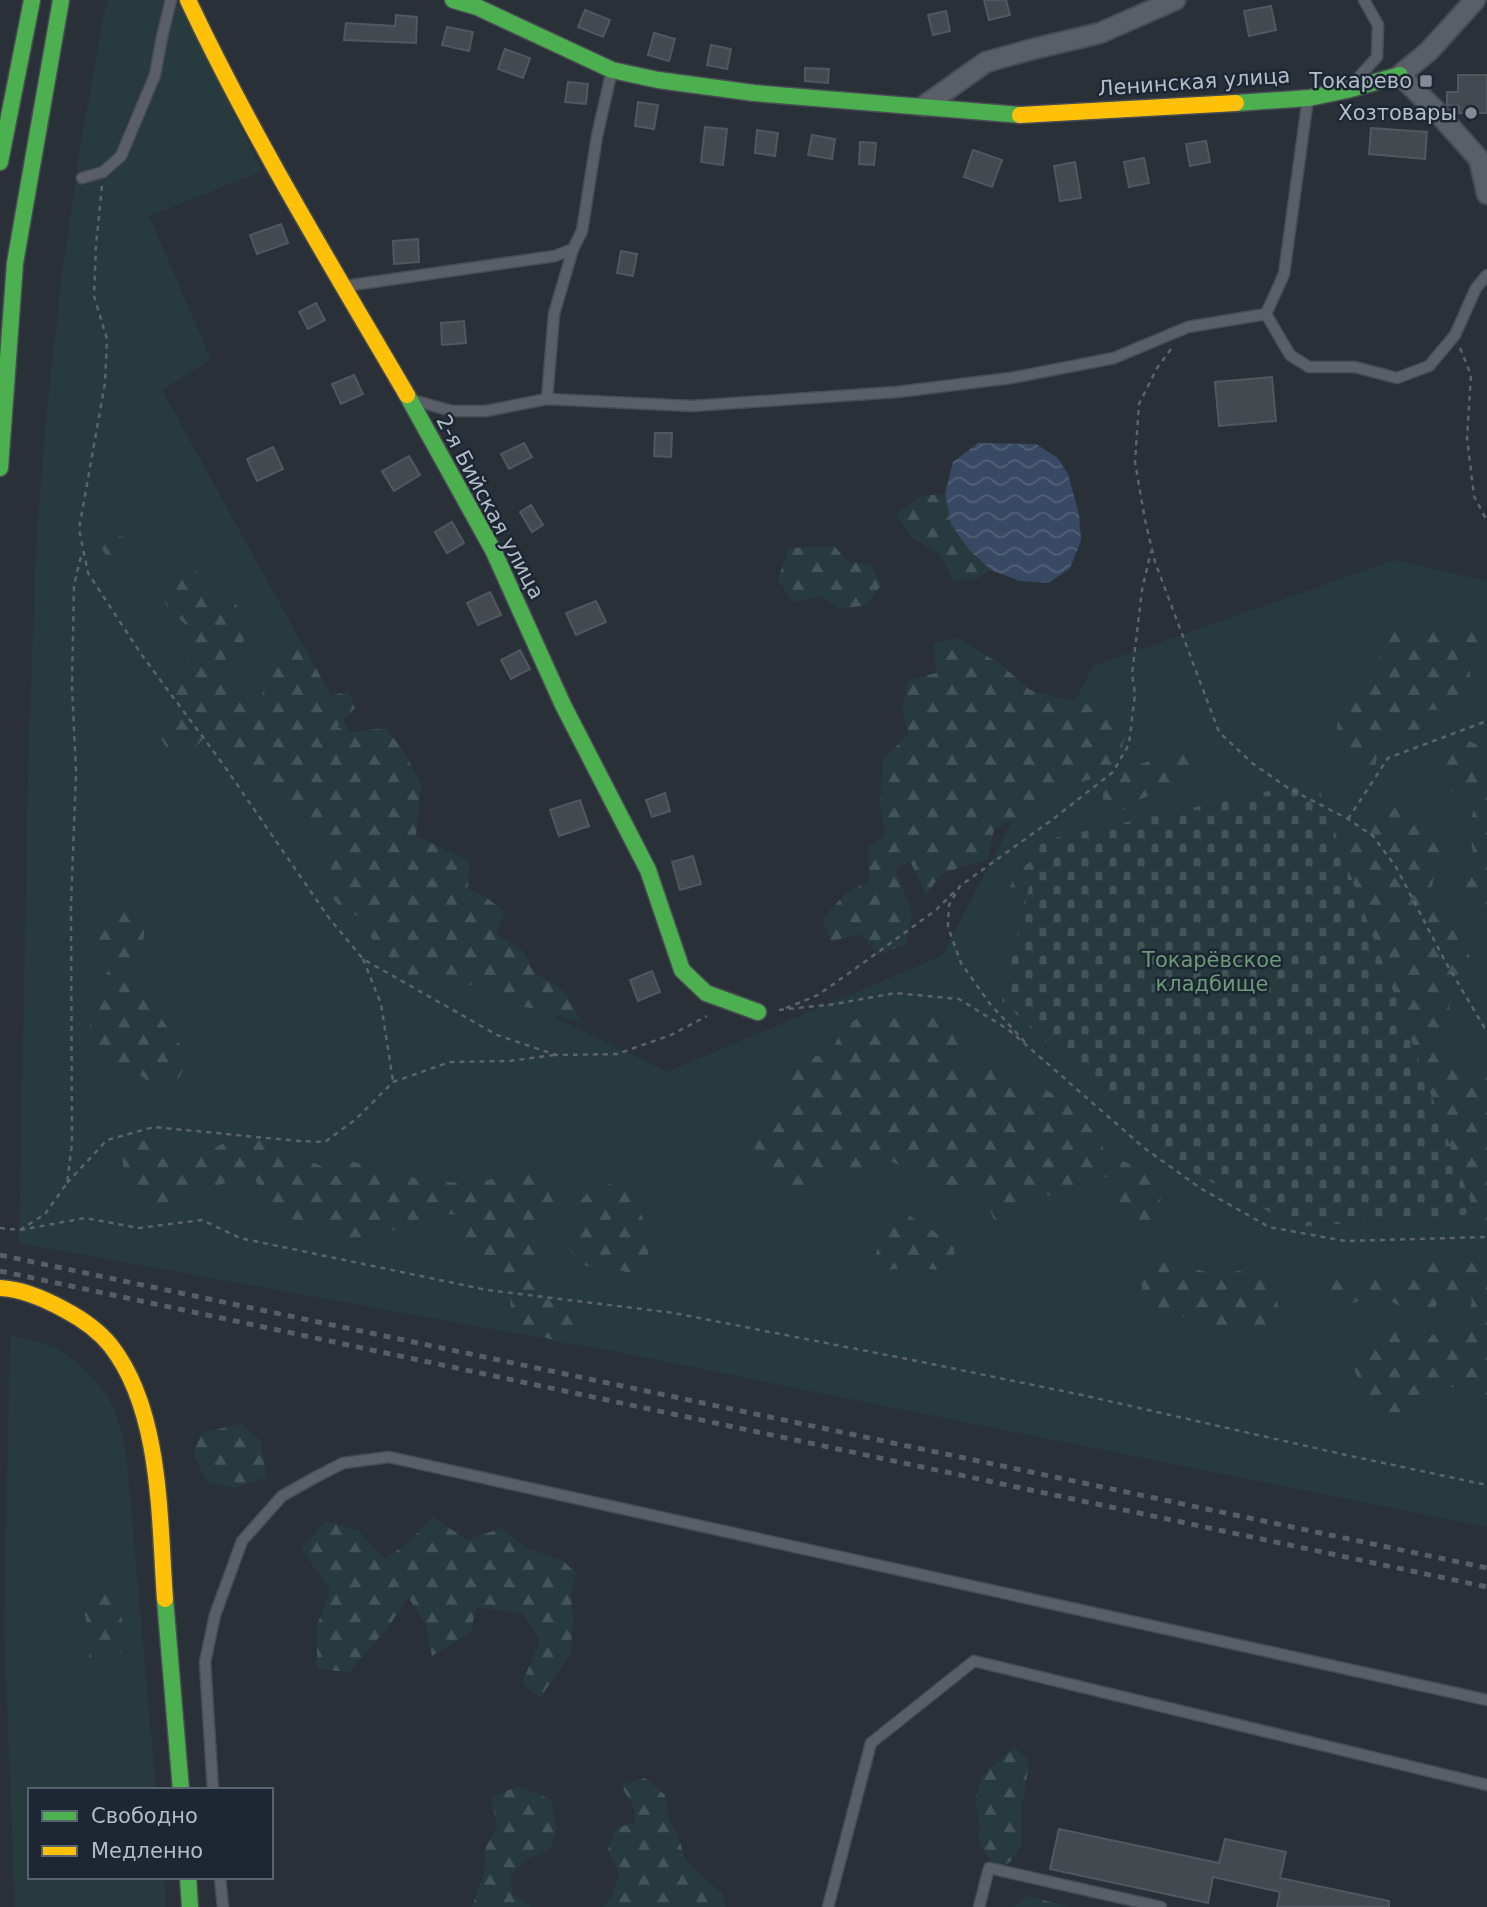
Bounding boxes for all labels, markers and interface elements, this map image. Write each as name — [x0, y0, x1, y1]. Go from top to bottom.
street label: Ленинская улица — [1097, 63, 1291, 101]
place label: Токарево — [1308, 69, 1412, 93]
marker: Токарево — [1418, 73, 1434, 89]
place label: Хозтовары — [1338, 101, 1457, 125]
marker: Хозтовары — [1463, 105, 1479, 121]
street label: 2-я Бийская улица — [431, 411, 549, 603]
park label: Токарёвское кладбище — [1141, 948, 1282, 996]
legend — [28, 1788, 273, 1879]
text: Свободно — [91, 1804, 198, 1828]
text: Медленно — [91, 1839, 203, 1863]

